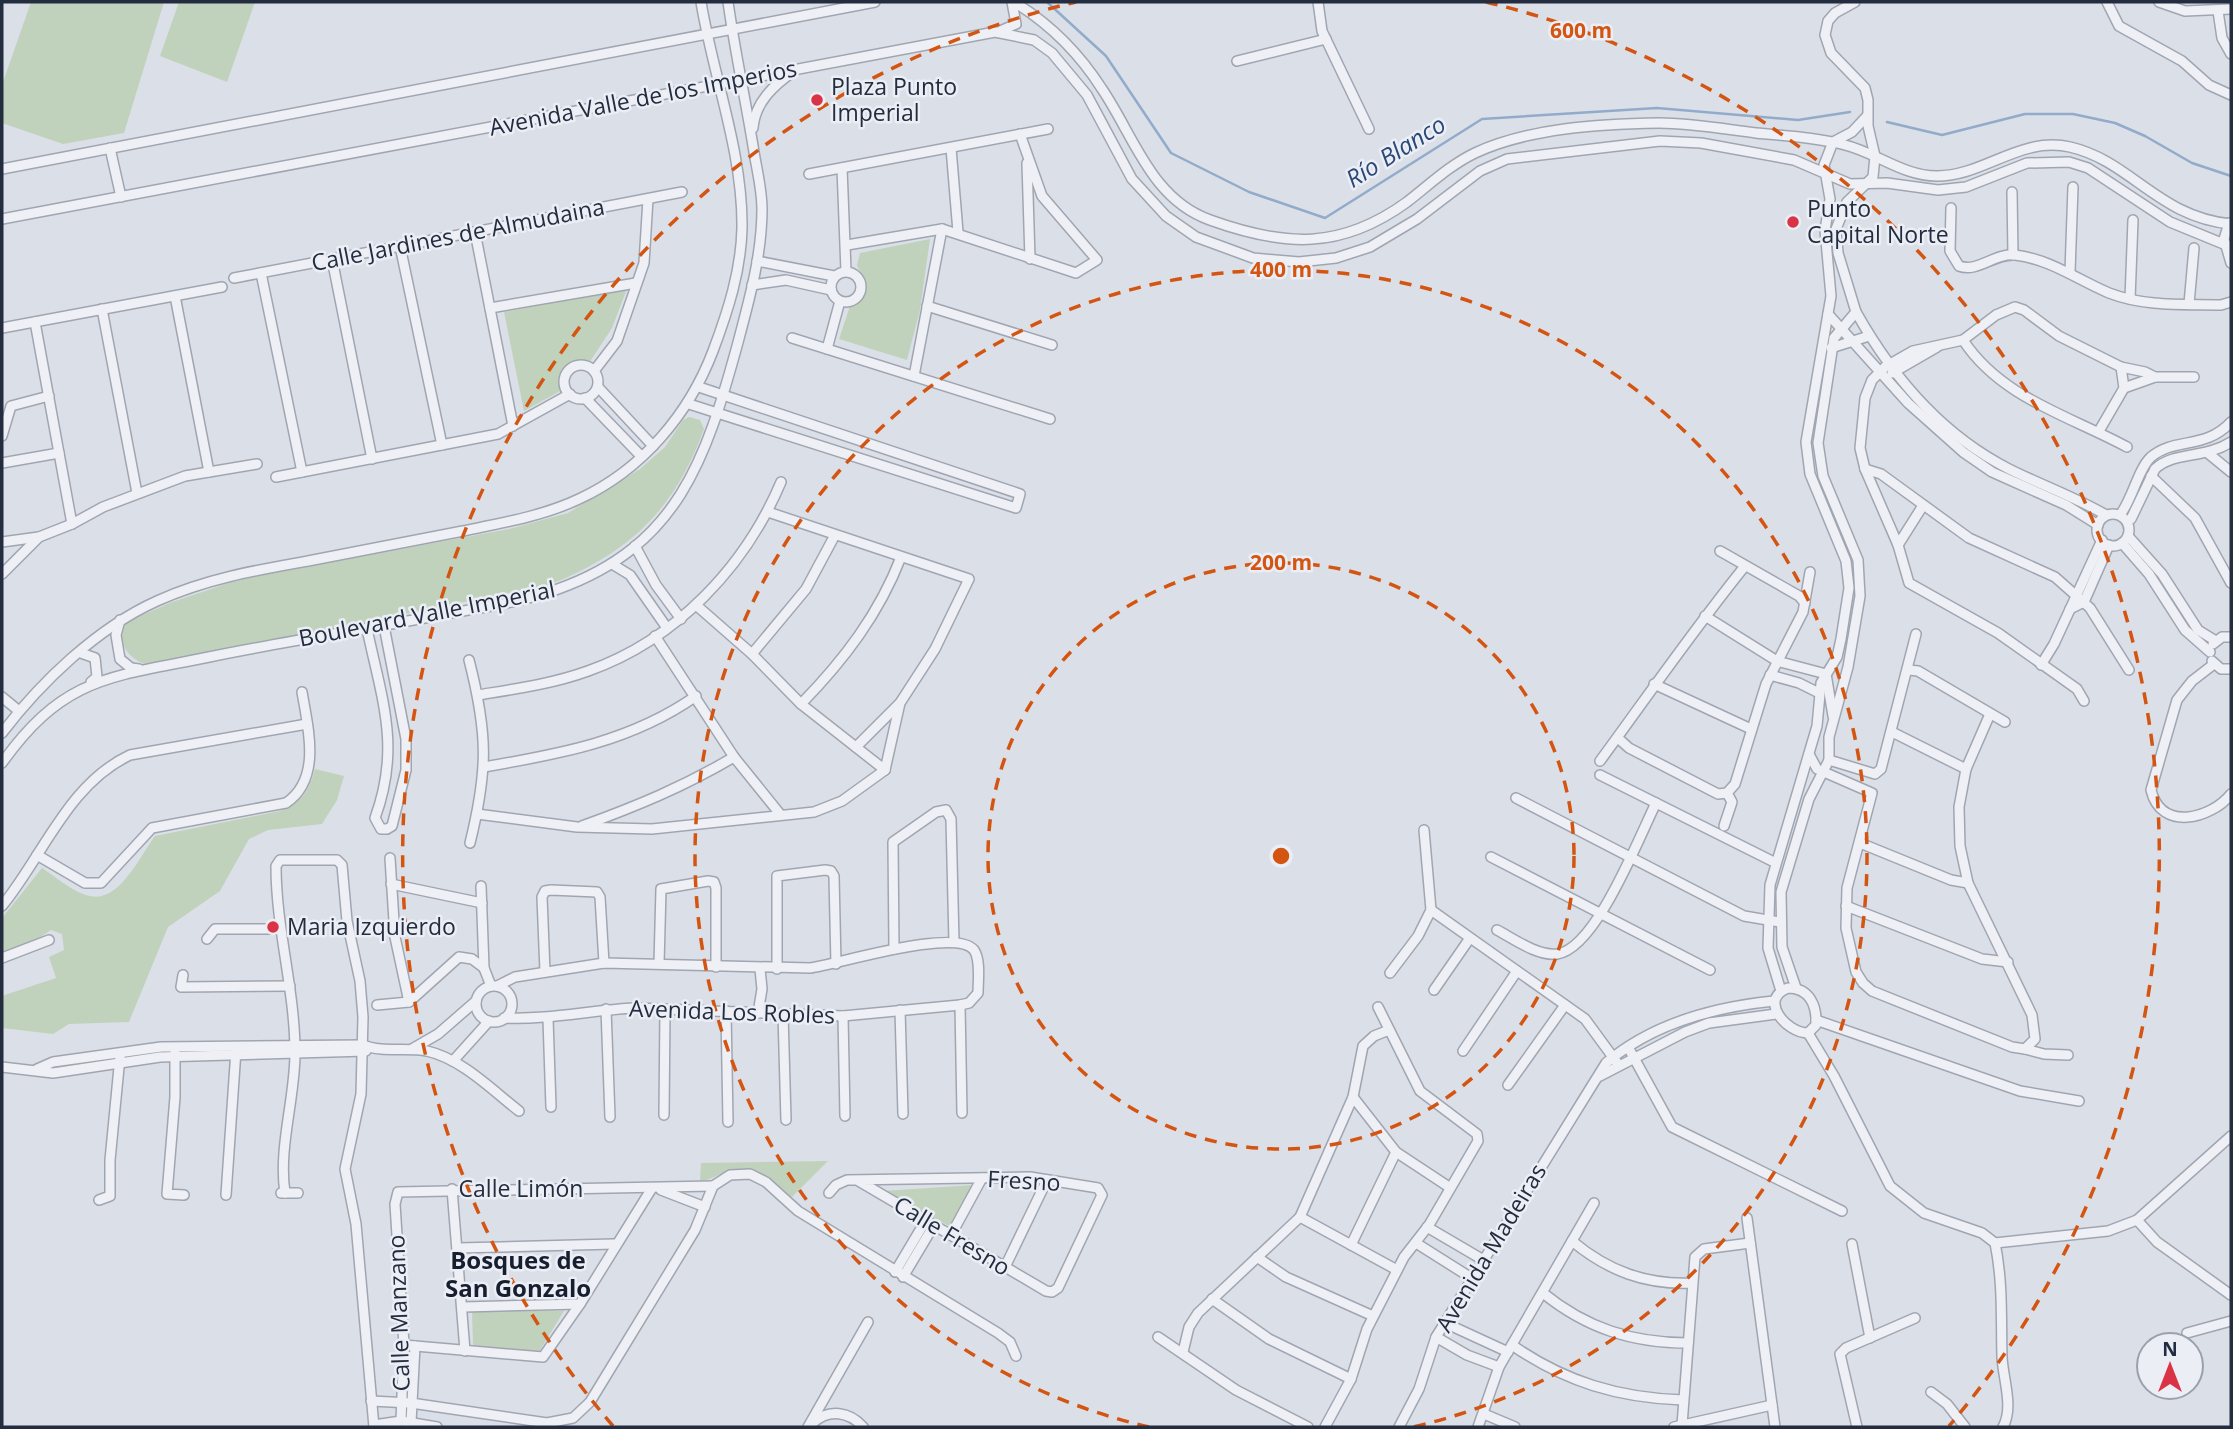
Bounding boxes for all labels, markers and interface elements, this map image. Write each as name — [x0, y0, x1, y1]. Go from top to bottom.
text: 600 m — [1550, 16, 1612, 44]
street label: Avenida Valle de los Imperios — [486, 51, 799, 143]
place label: Plaza Punto Imperial — [831, 70, 957, 128]
marker: Plaza Punto Imperial — [809, 92, 825, 108]
water label: Río Blanco — [1339, 107, 1451, 194]
street label: Calle Jardines de Almudaina — [308, 190, 607, 278]
place label: Punto Capital Norte — [1807, 192, 1949, 250]
marker: Punto Capital Norte — [1785, 214, 1801, 230]
text: 400 m — [1250, 255, 1312, 283]
text: 200 m — [1250, 548, 1312, 576]
street label: Boulevard Valle Imperial — [296, 572, 558, 654]
centre of rings — [1269, 844, 1293, 868]
place label: Maria Izquierdo — [287, 910, 456, 942]
marker: Maria Izquierdo — [265, 919, 281, 935]
street label: Avenida Los Robles — [628, 991, 836, 1031]
street label: Avenida Madeiras — [1427, 1157, 1553, 1338]
street label: Fresno — [987, 1162, 1061, 1198]
street label: Calle Limón — [459, 1172, 583, 1204]
street label: Calle Fresno — [888, 1188, 1017, 1283]
street label: Calle Manzano — [379, 1234, 417, 1392]
district label: Bosques de San Gonzalo — [445, 1243, 591, 1304]
north arrow — [2135, 1331, 2205, 1401]
text: N — [2162, 1336, 2178, 1362]

